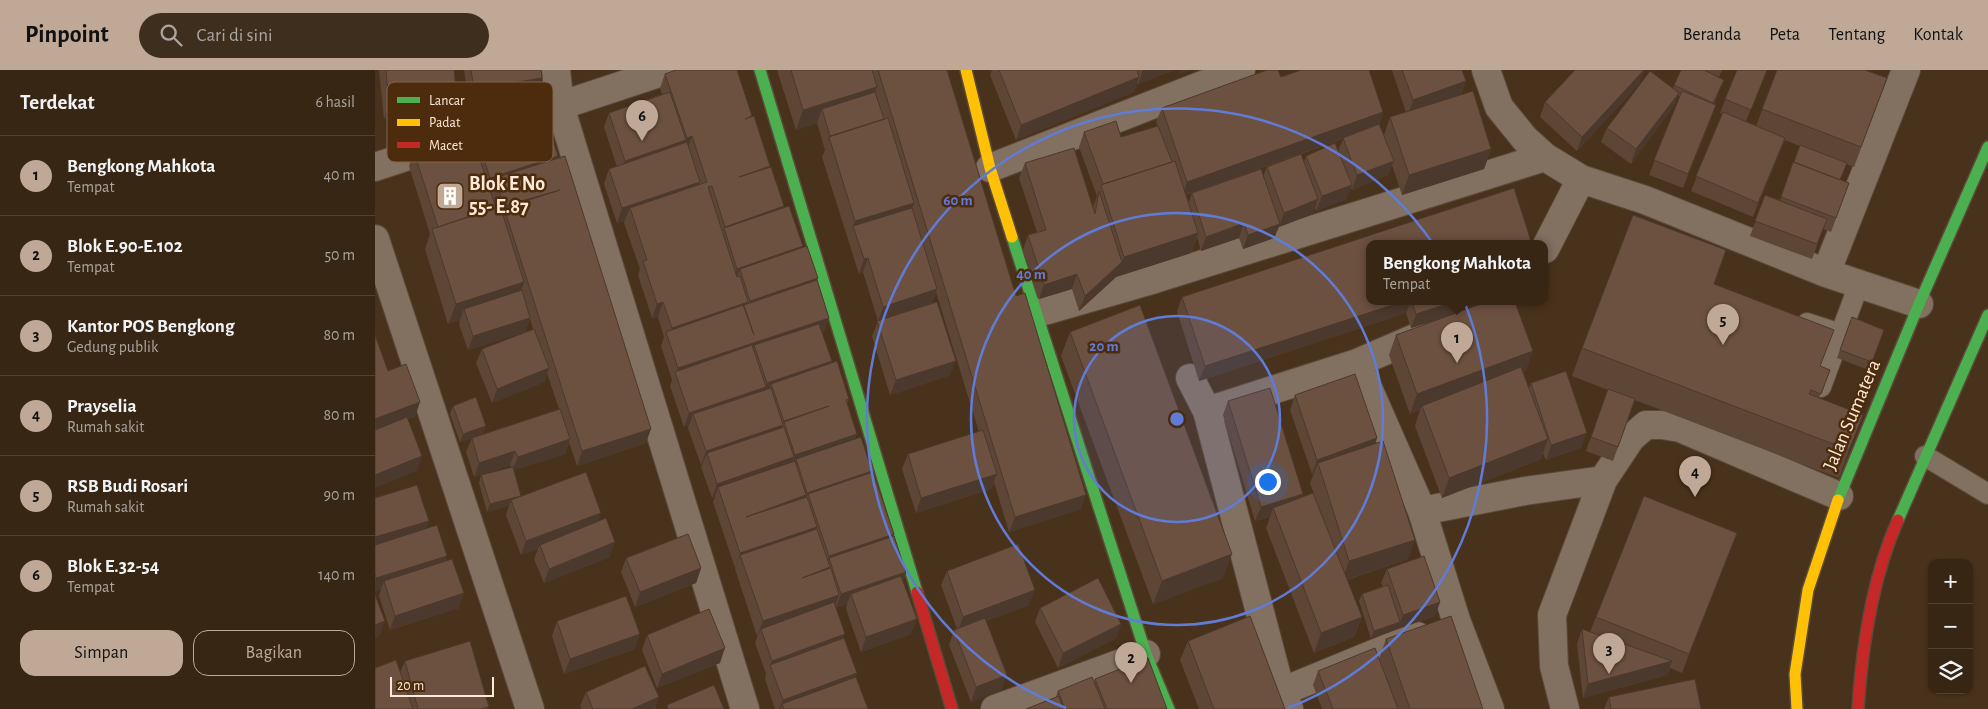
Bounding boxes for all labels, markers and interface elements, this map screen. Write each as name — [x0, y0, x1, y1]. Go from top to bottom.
search box — [139, 13, 489, 58]
icon: search — [157, 21, 185, 49]
text: Pinpoint — [25, 23, 109, 47]
text: Cari di sini — [197, 26, 273, 45]
text: Beranda — [1683, 26, 1741, 44]
text: Peta — [1769, 26, 1800, 44]
text: Tentang — [1828, 26, 1885, 44]
text: Kontak — [1913, 26, 1963, 44]
legend — [387, 82, 553, 162]
text: Terdekat — [20, 92, 95, 113]
text: 6 hasil — [315, 94, 355, 110]
text: Lancar — [429, 94, 465, 108]
pin: 6 — [626, 100, 658, 141]
text: Padat — [429, 116, 461, 130]
text: Macet — [429, 139, 463, 153]
text: Bengkong Mahkota — [67, 157, 215, 176]
text: 1 — [33, 167, 39, 183]
text: 40 m — [323, 167, 355, 183]
place label: Blok E No 55- E.87 — [469, 174, 545, 217]
text: Tempat — [67, 179, 115, 195]
building icon: Blok E No 55- E.87 — [435, 181, 465, 211]
text: 60 m — [943, 193, 973, 208]
text: Blok E.90-E.102 — [67, 237, 183, 256]
popup — [1366, 240, 1548, 305]
text: 2 — [32, 247, 40, 263]
text: 50 m — [324, 247, 355, 263]
text: Bengkong Mahkota — [1383, 254, 1531, 273]
text: Tempat — [67, 259, 115, 275]
text: 40 m — [1016, 267, 1046, 282]
text: Tempat — [1383, 276, 1430, 292]
pin: 5 — [1707, 304, 1739, 345]
text: Kantor POS Bengkong — [67, 317, 234, 336]
pin: 1 — [1441, 322, 1473, 363]
text: 3 — [33, 327, 39, 343]
text: 80 m — [324, 327, 355, 343]
text: Gedung publik — [67, 339, 158, 355]
text: 20 m — [1089, 339, 1119, 354]
street label: Jalan Sumatera — [1820, 357, 1884, 473]
text: Prayselia — [67, 397, 137, 416]
text: 4 — [32, 407, 40, 423]
text: 80 m — [324, 407, 355, 423]
centre of rings — [1168, 410, 1186, 428]
text: Rumah sakit — [67, 419, 144, 435]
pin: 4 — [1679, 456, 1711, 497]
your location — [1255, 469, 1281, 495]
text: RSB Budi Rosari — [67, 477, 188, 496]
text: 5 — [33, 487, 39, 503]
text: 90 m — [324, 487, 355, 503]
text: Rumah sakit — [67, 499, 144, 515]
text: Blok E.32-54 — [67, 557, 159, 576]
map controls — [1928, 559, 1973, 694]
button: + — [1928, 559, 1973, 604]
text: 6 — [32, 567, 40, 583]
text: 140 m — [318, 567, 355, 583]
text: Tempat — [67, 579, 115, 595]
button: − — [1928, 604, 1973, 649]
button: Simpan — [20, 630, 183, 676]
button: Bagikan — [193, 630, 355, 676]
pin: 3 — [1593, 633, 1625, 674]
pin: 2 — [1115, 642, 1147, 683]
button: layers — [1928, 649, 1973, 694]
scale bar — [390, 674, 494, 697]
text: 20 m — [397, 679, 424, 693]

